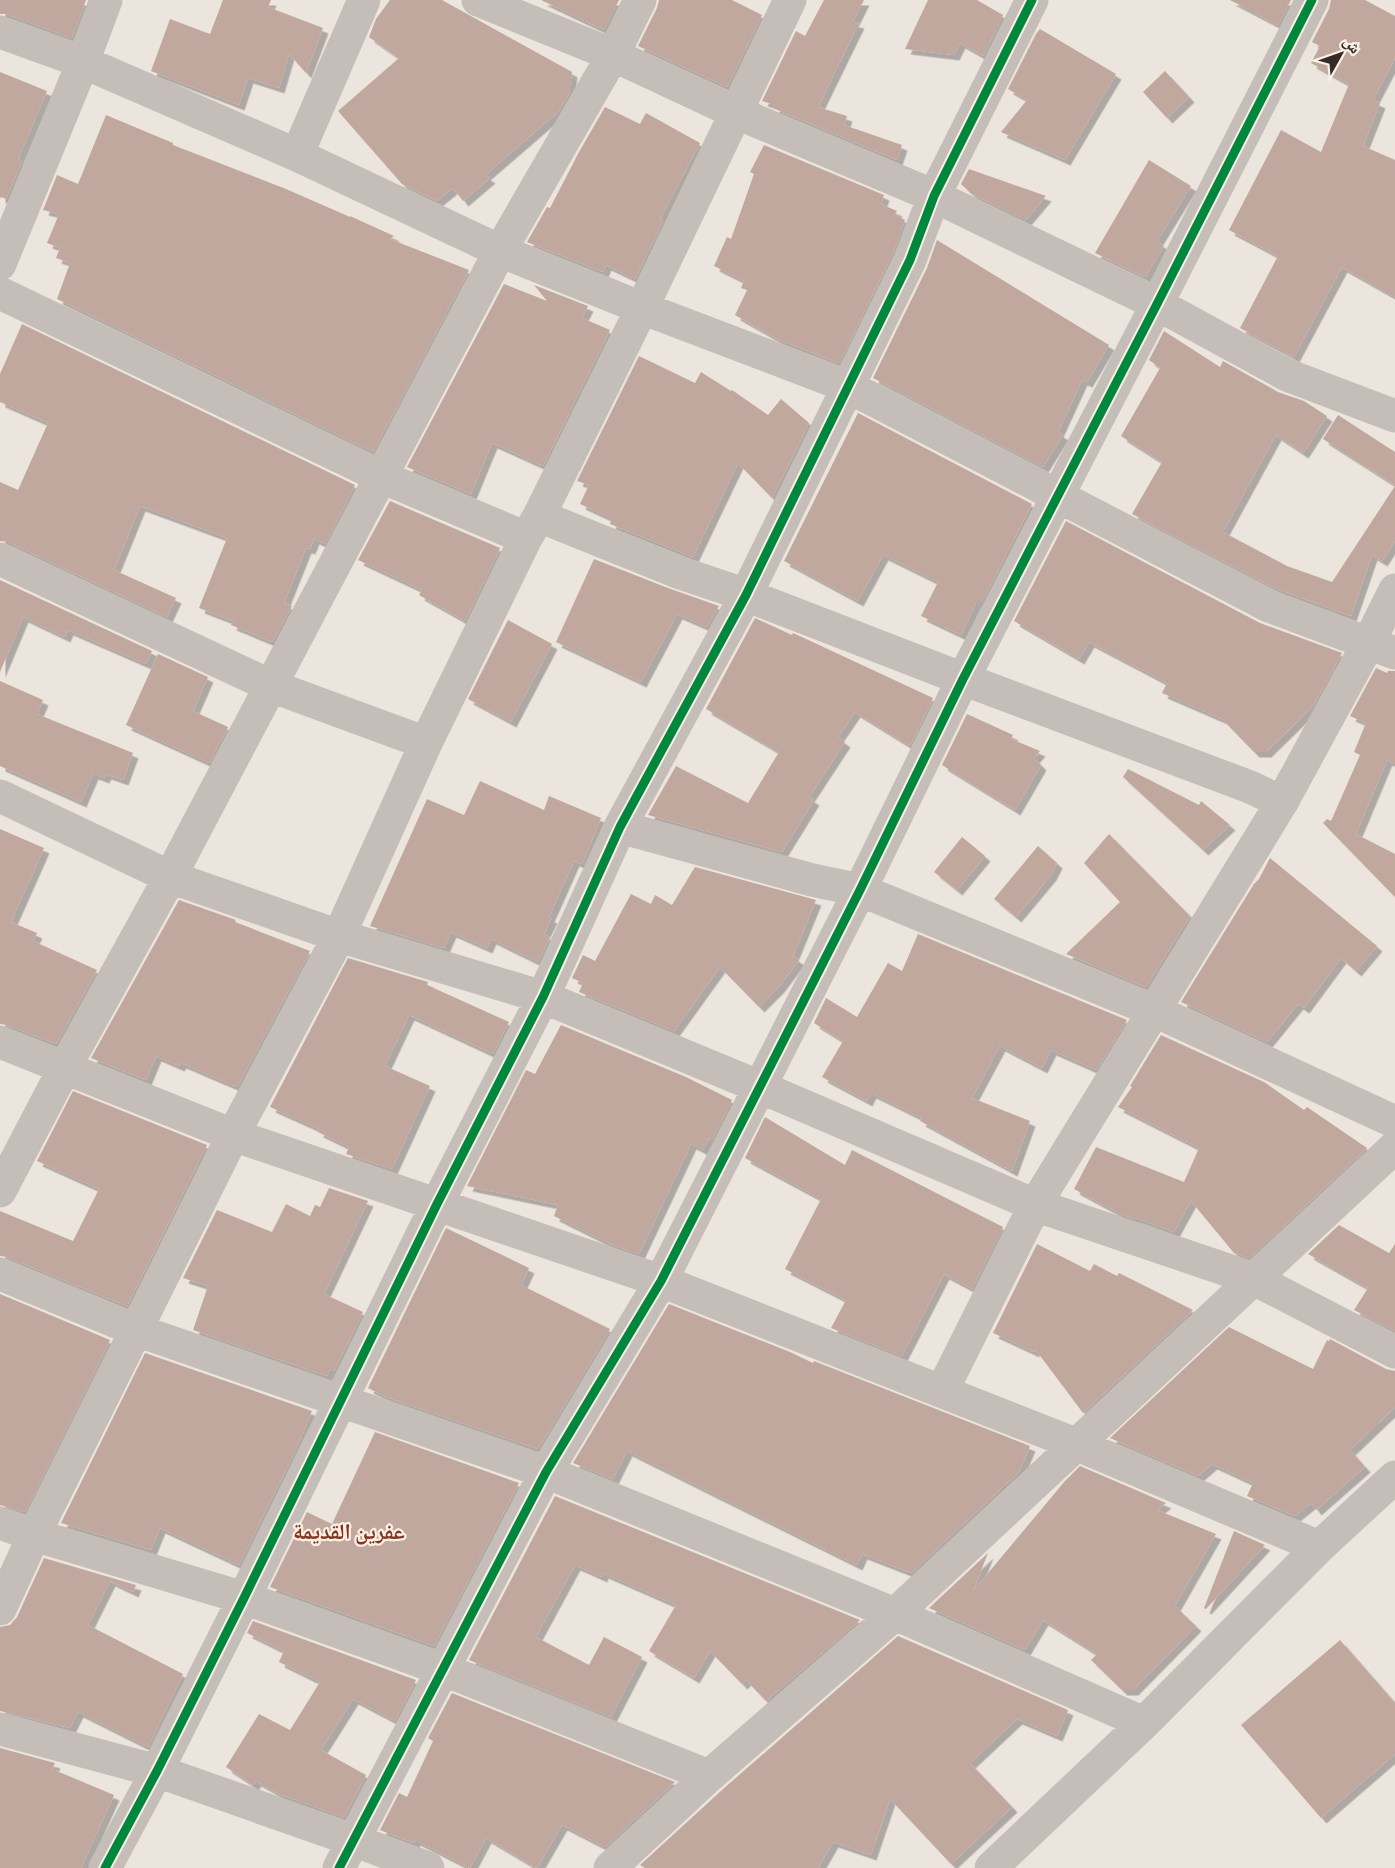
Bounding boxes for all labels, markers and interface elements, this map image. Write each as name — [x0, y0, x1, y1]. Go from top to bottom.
north arrow — [1311, 24, 1371, 84]
text: ش — [1339, 31, 1366, 57]
district label: عفرين القديمة — [293, 1517, 405, 1545]

